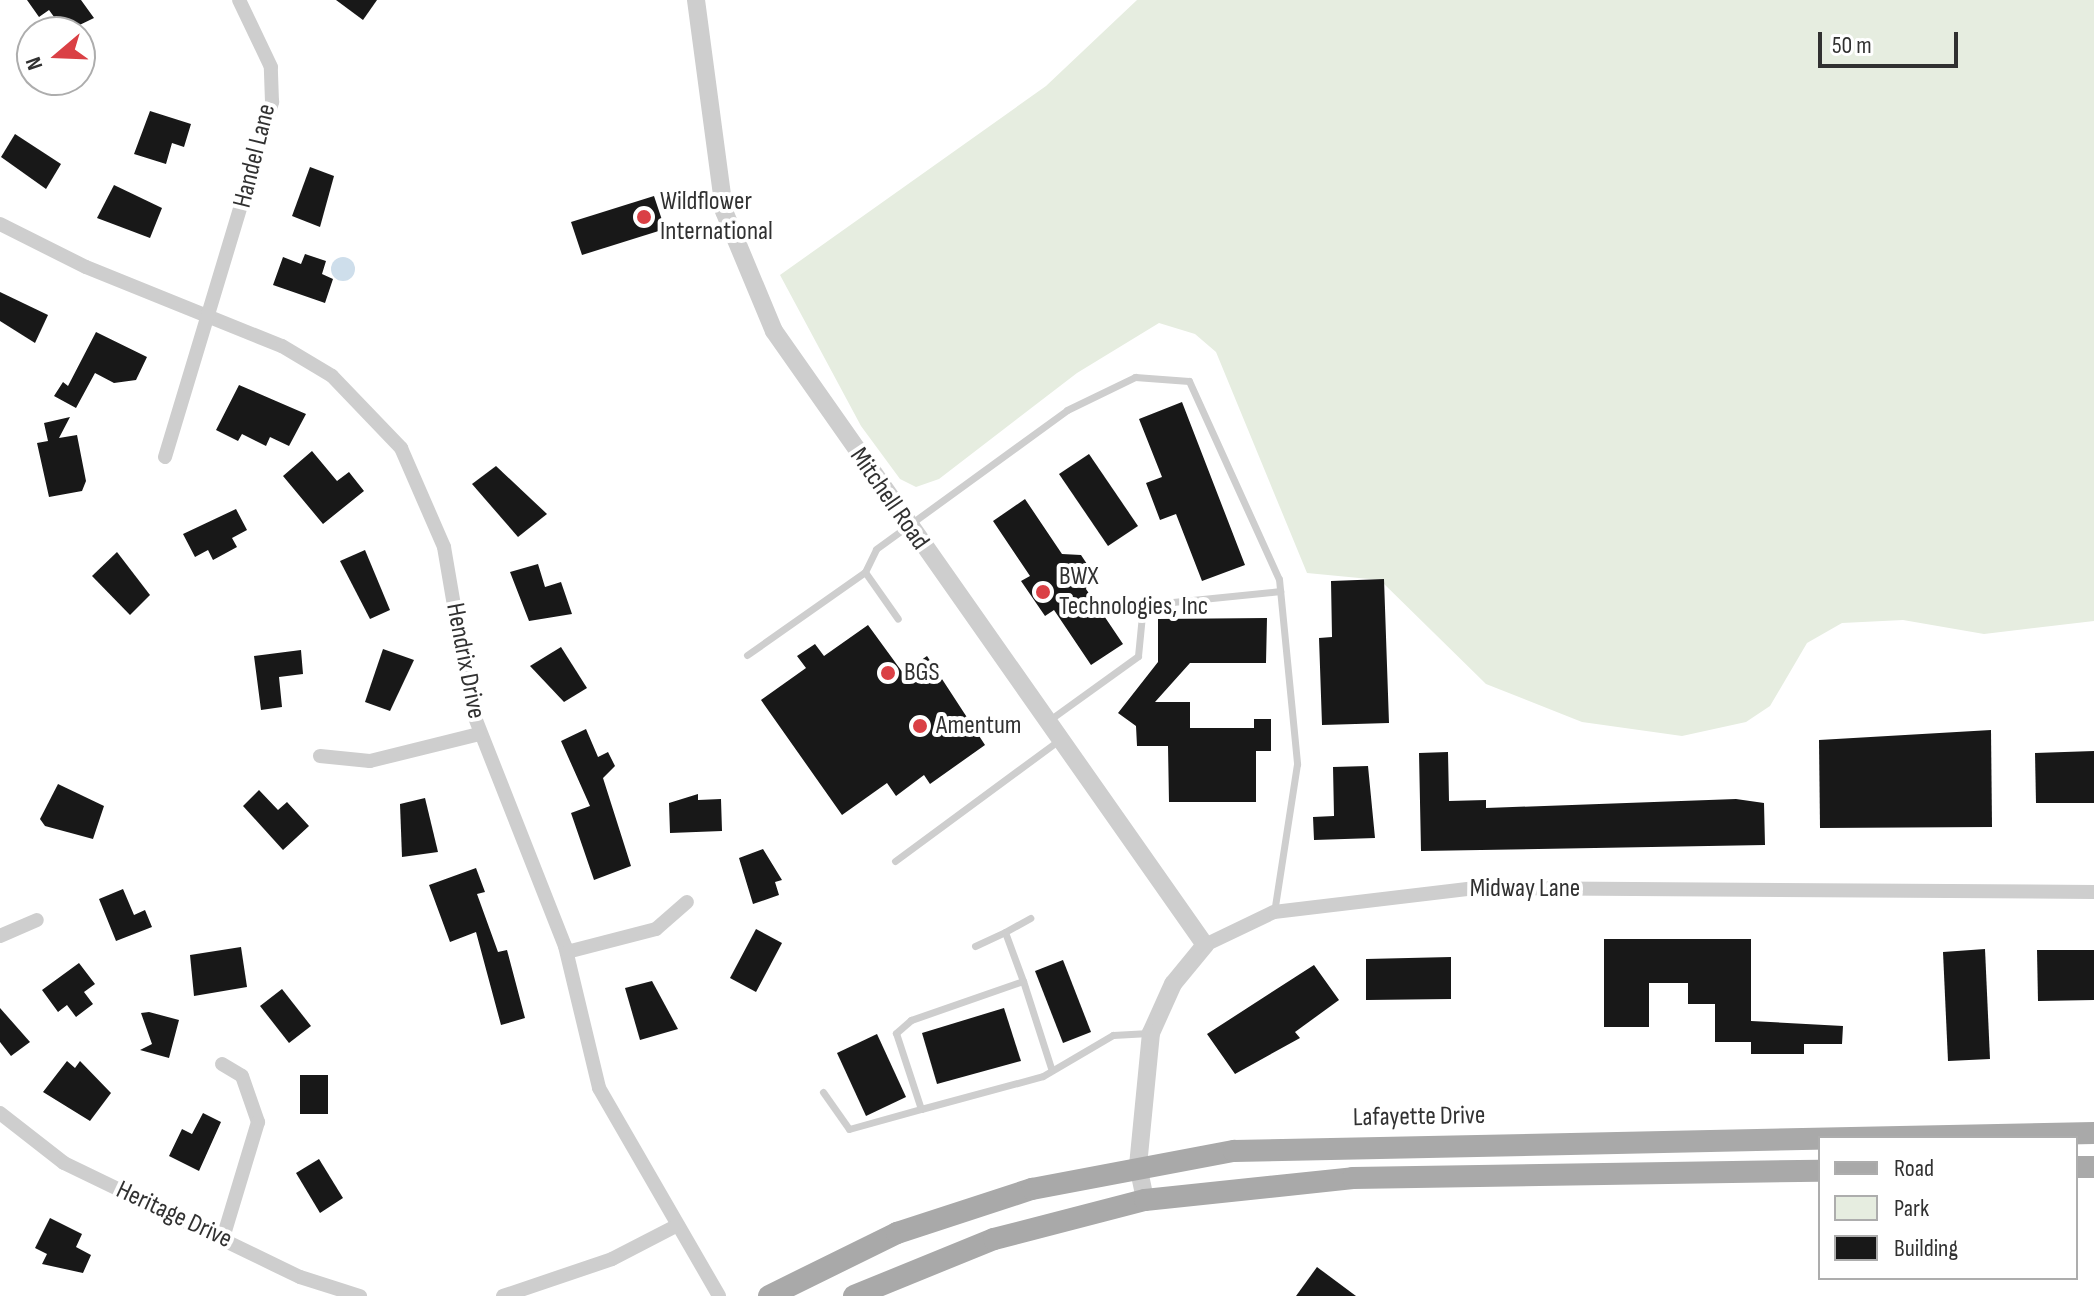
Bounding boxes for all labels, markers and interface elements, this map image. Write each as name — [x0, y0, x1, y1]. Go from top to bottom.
north arrow — [16, 16, 96, 96]
scale bar — [1822, 16, 1962, 66]
text: 50 m — [1832, 31, 1872, 60]
text: N — [20, 53, 49, 73]
street label: Handel Lane — [227, 101, 283, 211]
place label: Wildflower International — [660, 186, 773, 248]
marker: Wildflower International — [635, 208, 653, 226]
street label: Mitchell Road — [843, 442, 935, 556]
place label: BWX Technologies, Inc — [1059, 561, 1208, 622]
marker: BWX Technologies, Inc — [1034, 583, 1052, 601]
street label: Hendrix Drive — [439, 600, 491, 722]
place label: BGS — [904, 657, 940, 689]
marker: BGS — [879, 664, 897, 682]
place label: Amentum — [936, 710, 1022, 742]
marker: Amentum — [911, 717, 929, 735]
street label: Midway Lane — [1470, 873, 1580, 905]
street label: Lafayette Drive — [1352, 1100, 1486, 1134]
legend — [1818, 1136, 2078, 1280]
text: Road — [1894, 1154, 1934, 1183]
street label: Heritage Drive — [111, 1175, 237, 1255]
text: Park — [1894, 1194, 1929, 1223]
text: Building — [1894, 1234, 1958, 1263]

